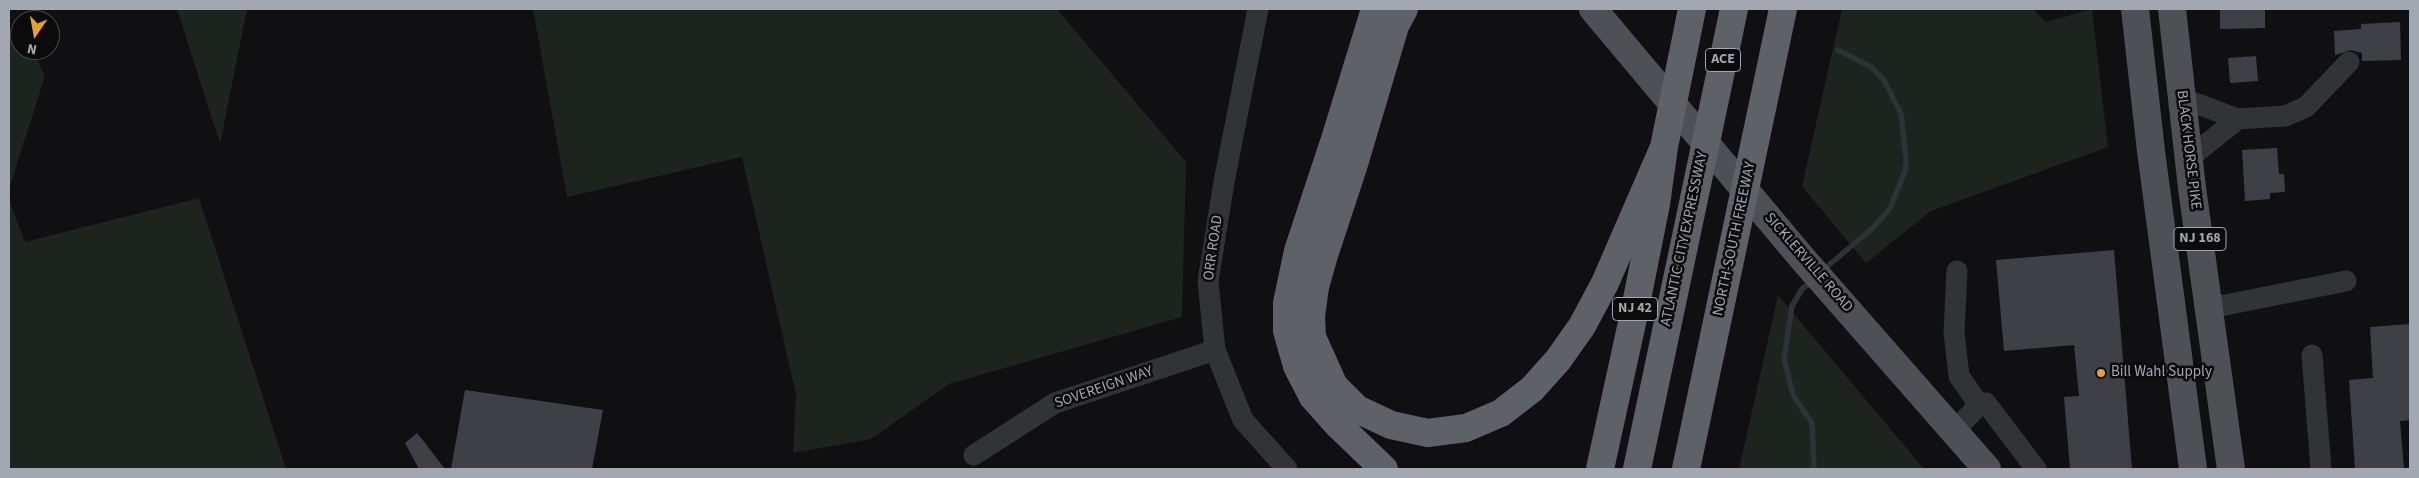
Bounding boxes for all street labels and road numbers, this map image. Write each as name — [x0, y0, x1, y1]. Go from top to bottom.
road number: ACE — [1706, 48, 1740, 72]
street label: BLACK HORSE PIKE — [2172, 89, 2204, 211]
street label: ATLANTIC CITY EXPRESSWAY — [1658, 150, 1712, 328]
street label: NORTH-SOUTH FREEWAY — [1710, 160, 1760, 318]
street label: SICKLERVILLE ROAD — [1760, 210, 1856, 316]
street label: ORR ROAD — [1201, 214, 1227, 282]
road number: NJ 168 — [2174, 228, 2226, 250]
road number: NJ 42 — [1612, 298, 1658, 320]
street label: SOVEREIGN WAY — [1053, 363, 1155, 413]

